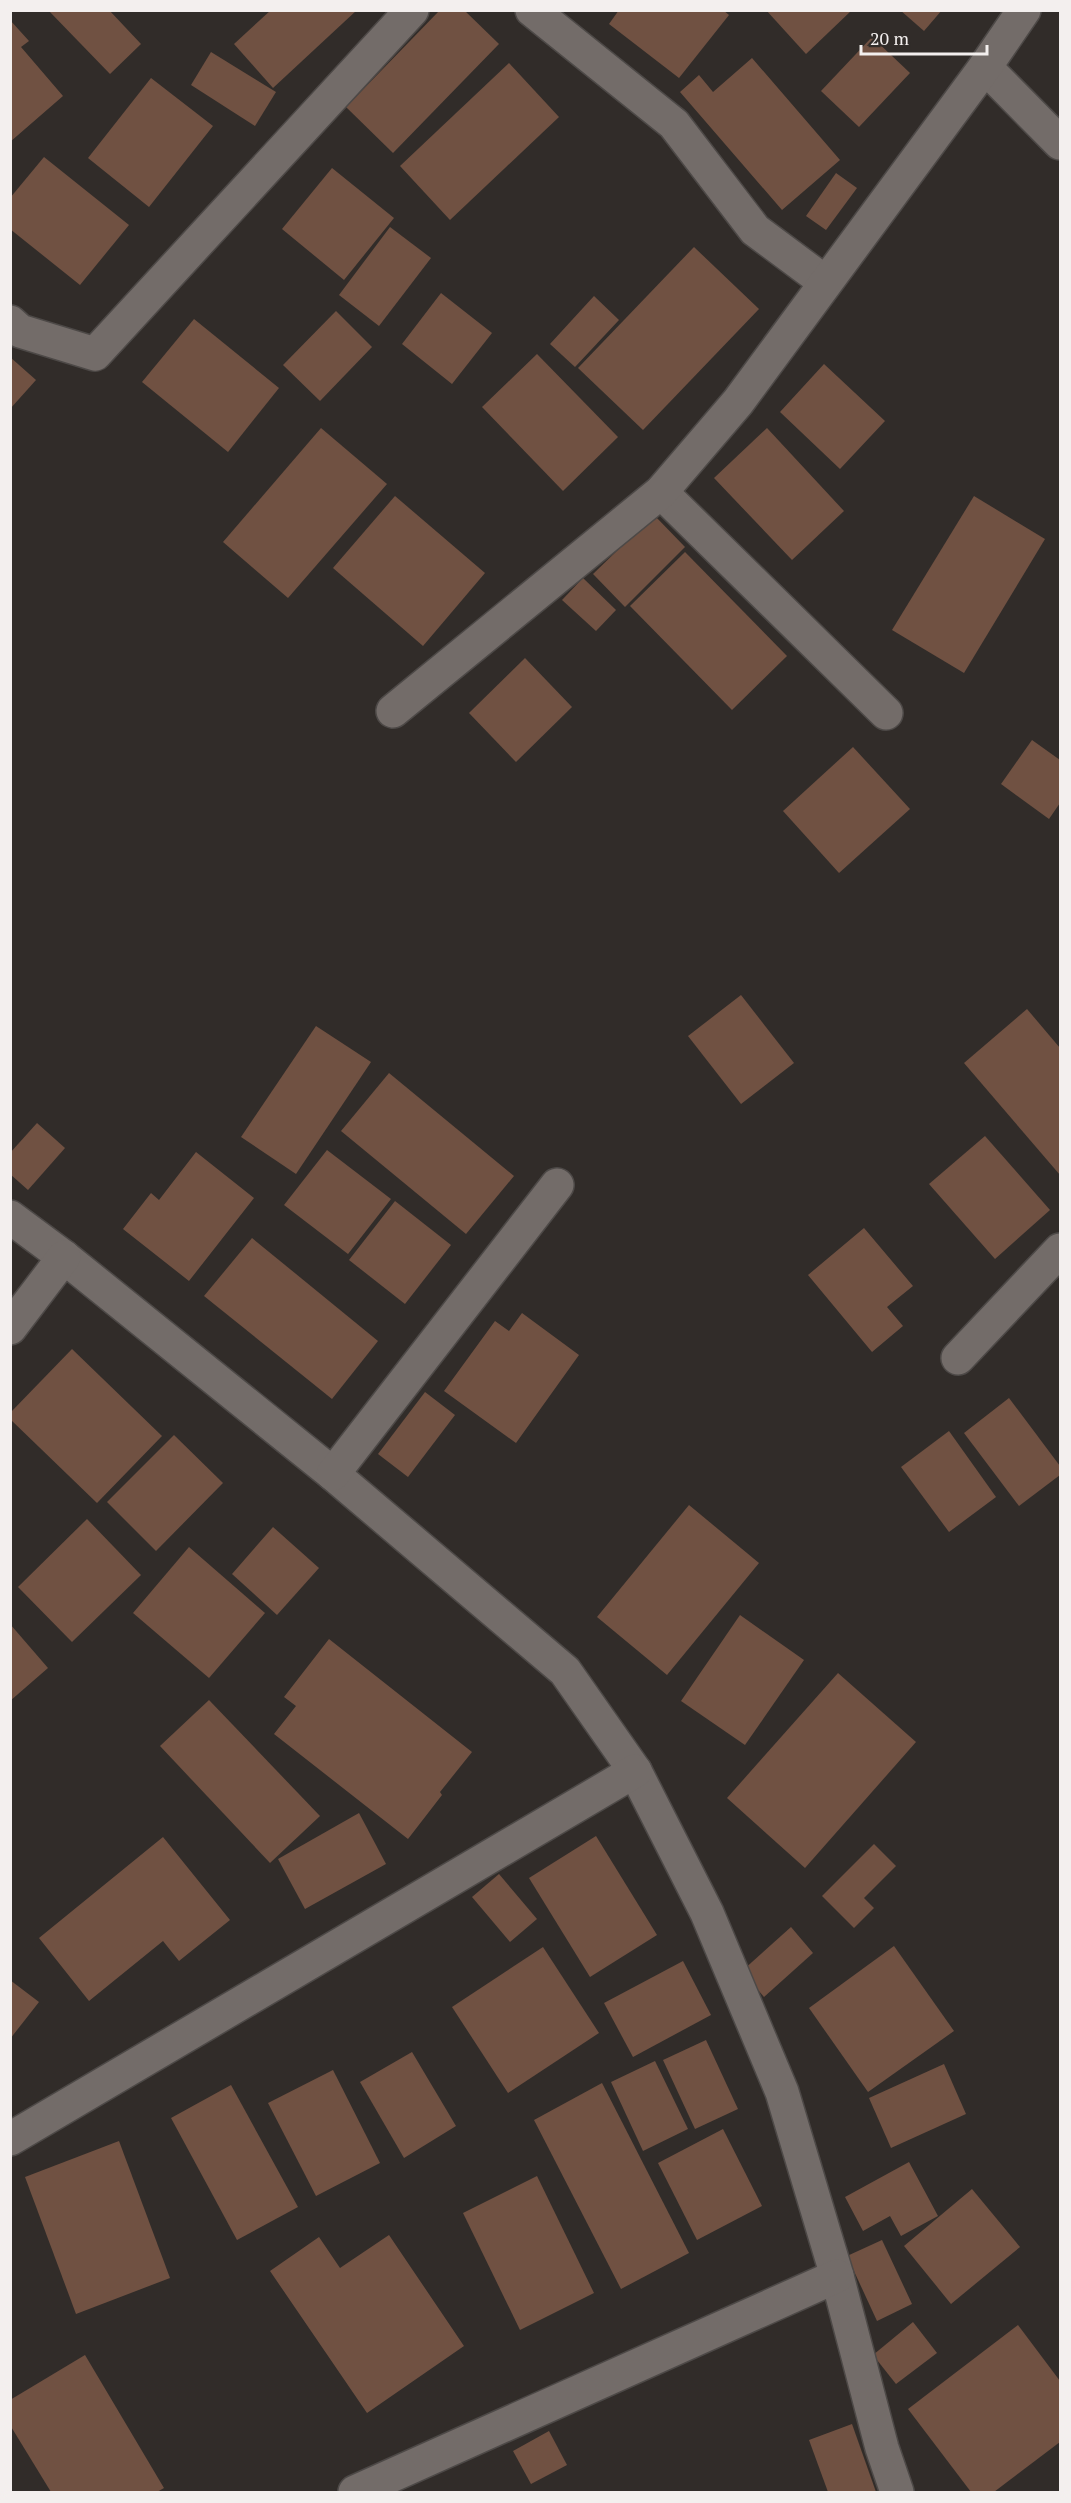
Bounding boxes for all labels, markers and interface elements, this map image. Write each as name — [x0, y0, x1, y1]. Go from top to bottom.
scale bar — [861, 18, 987, 56]
text: 20 m — [870, 26, 910, 50]

